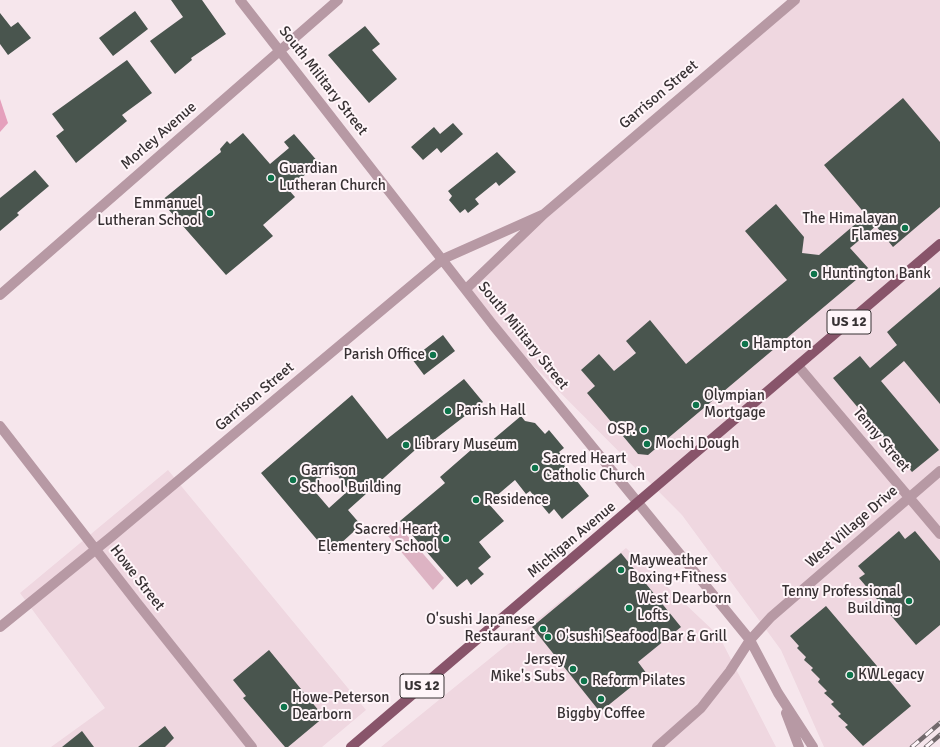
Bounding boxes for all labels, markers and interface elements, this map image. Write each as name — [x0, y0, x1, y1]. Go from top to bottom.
street label: South Military Street — [275, 23, 371, 139]
street label: Garrison Street — [616, 57, 702, 133]
street label: Morley Avenue — [118, 98, 200, 174]
place label: Guardian Lutheran Church — [279, 160, 386, 195]
marker: Guardian Lutheran Church — [266, 173, 276, 183]
place label: Emmanuel Lutheran School — [97, 195, 202, 230]
marker: Emmanuel Lutheran School — [205, 208, 215, 218]
place label: The Himalayan Flames — [802, 210, 897, 245]
marker: The Himalayan Flames — [900, 223, 910, 233]
place label: Huntington Bank — [822, 265, 931, 283]
marker: Huntington Bank — [809, 269, 819, 279]
street label: South Military Street — [474, 278, 572, 394]
road number: US 12 — [827, 310, 871, 334]
place label: Hampton — [753, 335, 812, 353]
marker: Hampton — [740, 339, 750, 349]
place label: Parish Office — [344, 346, 425, 364]
marker: Parish Office — [428, 350, 438, 360]
street label: Garrison Street — [212, 359, 298, 435]
place label: Olympian Mortgage — [704, 387, 766, 422]
marker: Olympian Mortgage — [691, 400, 701, 410]
place label: Parish Hall — [456, 402, 526, 420]
street label: Tenny Street — [849, 404, 913, 476]
marker: Parish Hall — [443, 406, 453, 416]
place label: OSP. — [607, 421, 636, 439]
marker: OSP. — [639, 425, 649, 435]
place label: Mochi Dough — [655, 435, 739, 453]
place label: Library Museum — [414, 436, 517, 454]
marker: Mochi Dough — [642, 439, 652, 449]
marker: Library Museum — [401, 440, 411, 450]
place label: Sacred Heart Catholic Church — [543, 450, 645, 485]
place label: Garrison School Building — [301, 462, 402, 497]
marker: Sacred Heart Catholic Church — [530, 463, 540, 473]
marker: Garrison School Building — [288, 475, 298, 485]
street label: West Village Drive — [802, 482, 902, 572]
place label: Residence — [484, 491, 549, 509]
marker: Residence — [471, 495, 481, 505]
street label: Michigan Avenue — [524, 498, 620, 582]
place label: Sacred Heart Elementery School — [318, 521, 438, 556]
marker: Sacred Heart Elementery School — [441, 534, 451, 544]
street label: Howe Street — [106, 542, 168, 614]
place label: Mayweather Boxing+Fitness — [629, 552, 727, 587]
marker: Mayweather Boxing+Fitness — [616, 565, 626, 575]
place label: Tenny Professional Building — [782, 583, 901, 618]
place label: West Dearborn Lofts — [637, 590, 732, 625]
marker: Tenny Professional Building — [904, 596, 914, 606]
marker: West Dearborn Lofts — [624, 603, 634, 613]
place label: O'sushi Japanese Restaurant — [426, 611, 535, 646]
marker: O'sushi Japanese Restaurant — [538, 624, 548, 634]
place label: O'sushi Seafood Bar & Grill — [556, 628, 727, 646]
marker: O'sushi Seafood Bar & Grill — [543, 632, 553, 642]
place label: Jersey Mike's Subs — [490, 651, 565, 686]
marker: Jersey Mike's Subs — [568, 664, 578, 674]
place label: KWLegacy — [858, 666, 924, 684]
marker: KWLegacy — [845, 670, 855, 680]
place label: Reform Pilates — [592, 672, 685, 690]
road number: US 12 — [400, 674, 444, 698]
marker: Reform Pilates — [579, 676, 589, 686]
place label: Howe-Peterson Dearborn — [292, 689, 389, 724]
marker: Biggby Coffee — [596, 694, 606, 704]
marker: Howe-Peterson Dearborn — [279, 702, 289, 712]
place label: Biggby Coffee — [557, 705, 645, 723]

